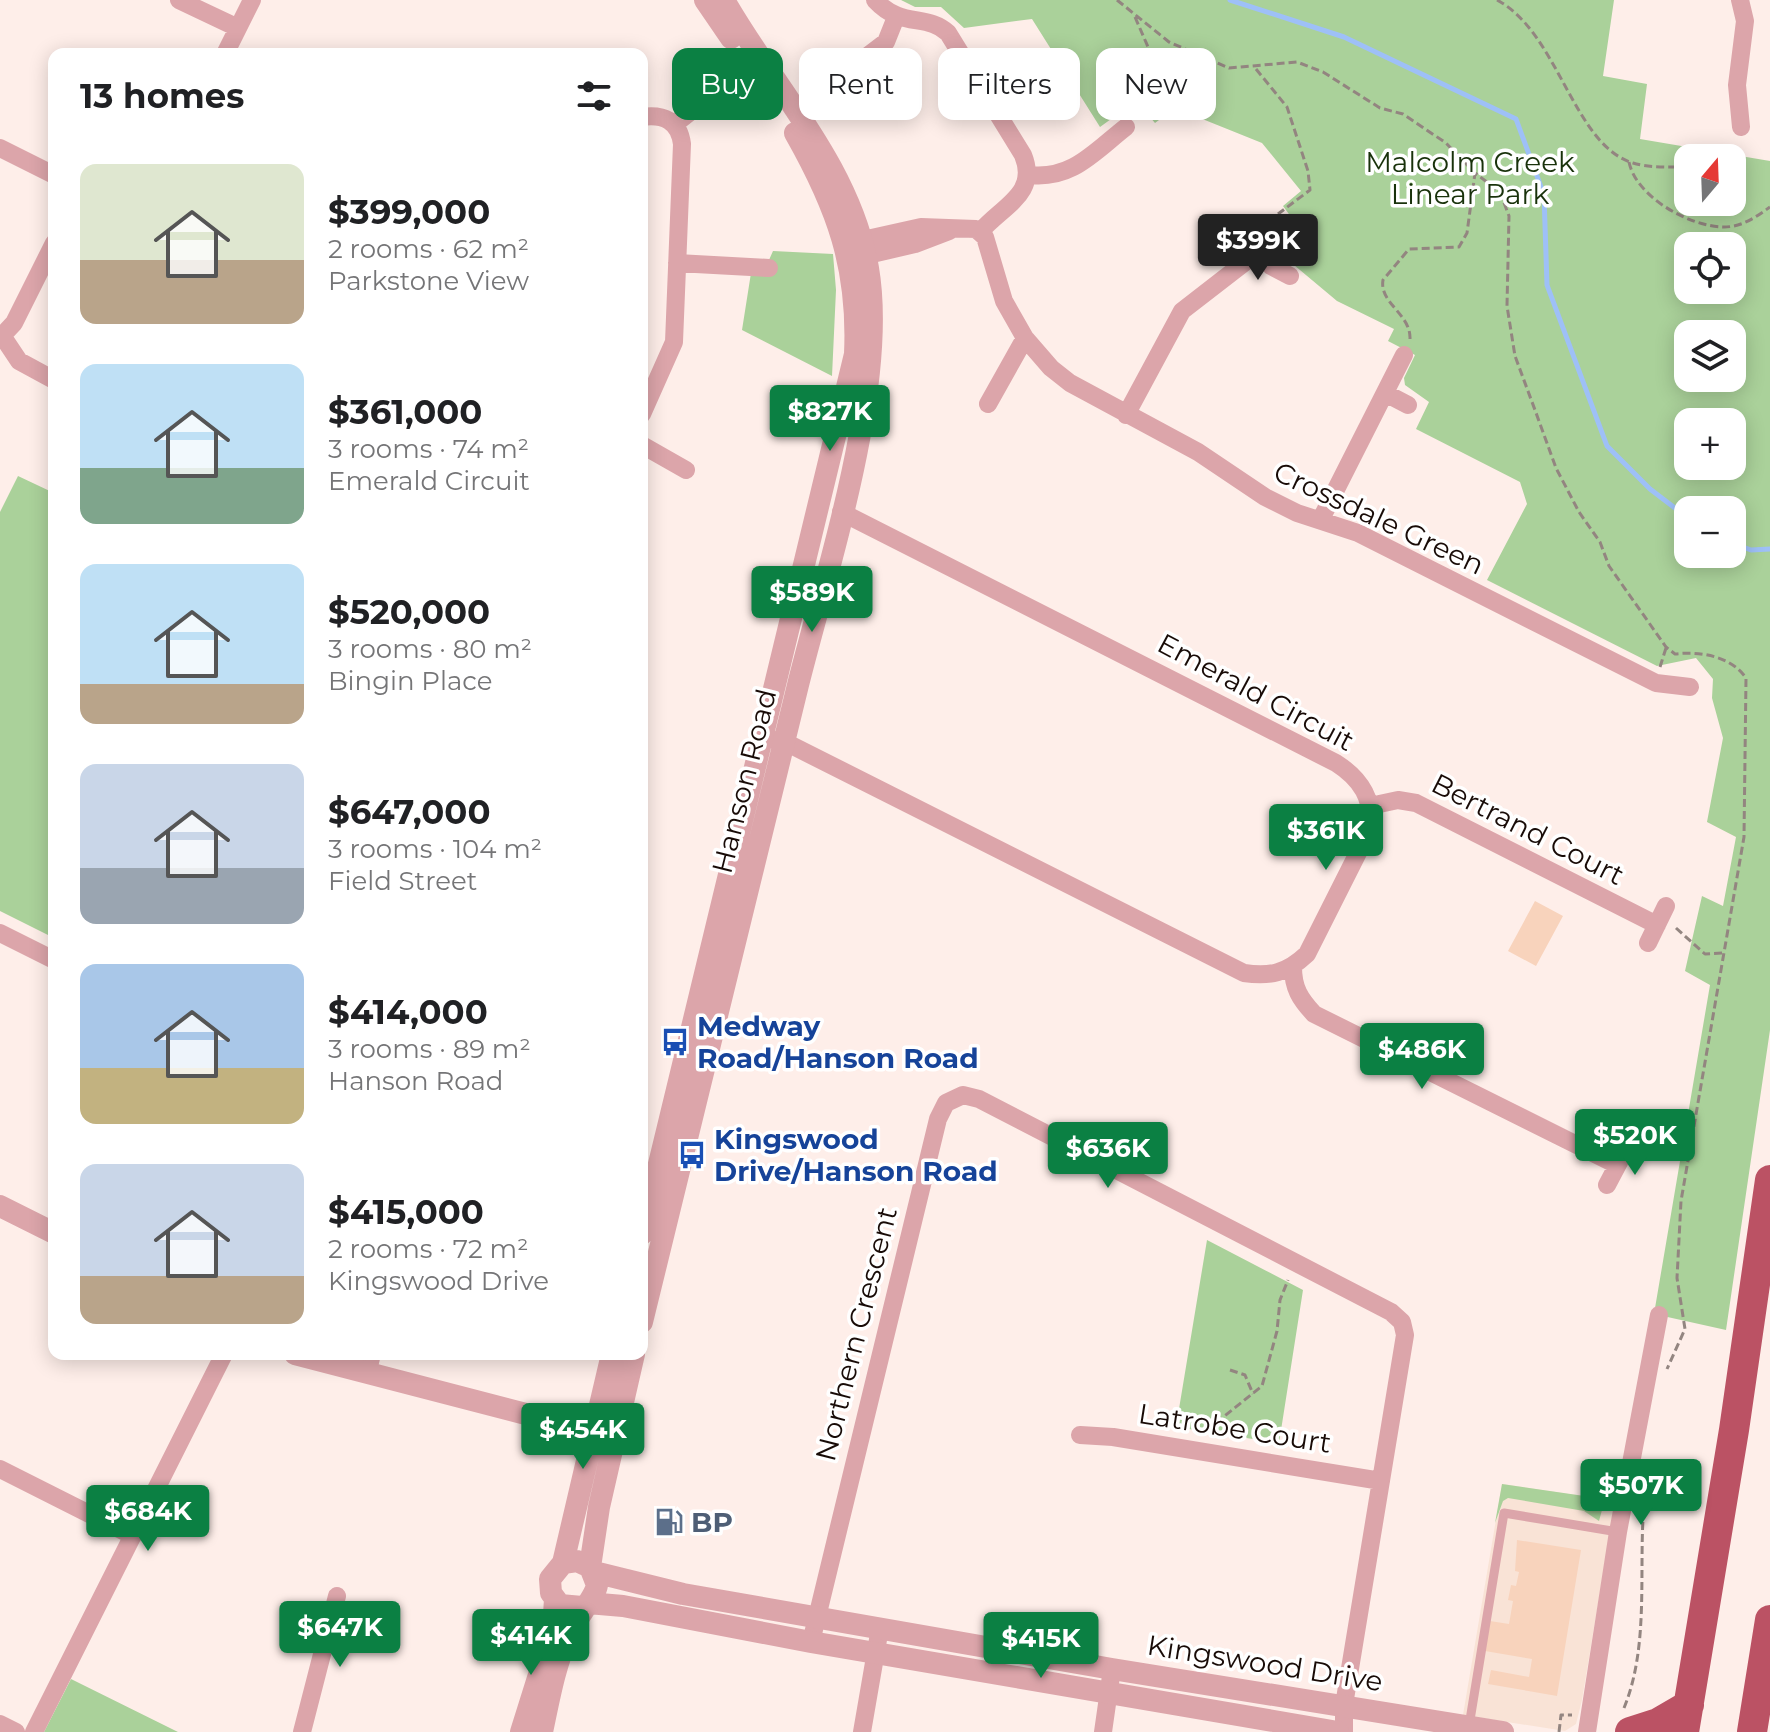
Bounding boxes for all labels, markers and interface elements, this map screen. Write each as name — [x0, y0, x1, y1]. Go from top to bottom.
chip: Buy — [672, 48, 783, 120]
chip: Rent — [799, 48, 922, 120]
chip: Filters — [938, 48, 1080, 120]
chip: New — [1096, 48, 1216, 120]
icon: filters — [572, 74, 616, 118]
text: 13 homes — [80, 75, 244, 117]
north arrow — [1674, 144, 1746, 216]
map controls — [1674, 144, 1746, 568]
park label: Malcolm Creek Linear Park — [1365, 145, 1575, 211]
text: $399,000 — [328, 191, 490, 233]
icon: home — [144, 196, 240, 292]
pin: $399K — [1202, 214, 1314, 282]
text: $399K — [1216, 224, 1300, 256]
button: locate — [1674, 232, 1746, 304]
text: 2 rooms · 62 m² — [328, 233, 529, 265]
text: Parkstone View — [328, 265, 529, 297]
button: layers — [1674, 320, 1746, 392]
pin: $827K — [774, 385, 886, 453]
text: $361,000 — [328, 391, 482, 433]
text: $827K — [788, 395, 872, 427]
icon: home — [144, 396, 240, 492]
button: + — [1674, 408, 1746, 480]
text: 3 rooms · 74 m² — [328, 433, 529, 465]
street label: Crossdale Green — [1268, 454, 1490, 582]
text: Emerald Circuit — [328, 465, 530, 497]
button: − — [1674, 496, 1746, 568]
pin: $589K — [756, 566, 868, 634]
text: $589K — [769, 576, 855, 608]
text: $520,000 — [328, 591, 490, 633]
icon: home — [144, 596, 240, 692]
street label: Emerald Circuit — [1152, 626, 1360, 758]
text: 3 rooms · 80 m² — [328, 633, 532, 665]
text: Bingin Place — [328, 665, 492, 697]
street label: Hanson Road — [705, 685, 783, 877]
street label: Bertrand Court — [1426, 766, 1630, 892]
text: $647,000 — [328, 791, 491, 833]
icon: home — [144, 796, 240, 892]
pin: $361K — [1270, 804, 1382, 872]
text: $361K — [1287, 814, 1365, 846]
text: 3 rooms · 104 m² — [328, 833, 542, 865]
text: Field Street — [328, 865, 477, 897]
text: $414,000 — [328, 991, 488, 1033]
icon: home — [144, 996, 240, 1092]
place label: Medway Road/Hanson Road — [697, 1009, 979, 1075]
pin: $486K — [1366, 1023, 1478, 1091]
bus stop icon: Medway Road/Hanson Road — [660, 1027, 690, 1057]
text: 3 rooms · 89 m² — [328, 1033, 531, 1065]
text: $486K — [1378, 1033, 1466, 1065]
text: Hanson Road — [328, 1065, 503, 1097]
pin: $520K — [1579, 1109, 1691, 1177]
text: $520K — [1593, 1119, 1677, 1151]
place label: Kingswood Drive/Hanson Road — [714, 1122, 998, 1188]
pin: $636K — [1052, 1122, 1164, 1190]
text: $636K — [1066, 1132, 1150, 1164]
bus stop icon: Kingswood Drive/Hanson Road — [677, 1140, 707, 1170]
text: $415,000 — [328, 1191, 484, 1233]
icon: home — [144, 1196, 240, 1292]
street label: Northern Crescent — [808, 1204, 904, 1464]
text: 2 rooms · 72 m² — [328, 1233, 528, 1265]
text: Kingswood Drive — [328, 1265, 549, 1297]
street label: Latrobe Court — [1136, 1396, 1334, 1460]
pin: $454K — [527, 1403, 639, 1471]
text: $454K — [539, 1413, 627, 1445]
pin: $507K — [1585, 1459, 1697, 1527]
text: $507K — [1599, 1469, 1683, 1501]
pin: $684K — [92, 1485, 204, 1553]
text: $684K — [104, 1495, 192, 1527]
place label: BP — [691, 1505, 733, 1539]
fuel station icon: BP — [654, 1507, 684, 1537]
pin: $647K — [284, 1601, 396, 1669]
pin: $414K — [475, 1609, 587, 1677]
text: $647K — [297, 1611, 383, 1643]
pin: $415K — [985, 1612, 1097, 1680]
text: $414K — [490, 1619, 572, 1651]
text: $415K — [1001, 1622, 1081, 1654]
street label: Kingswood Drive — [1145, 1628, 1385, 1698]

